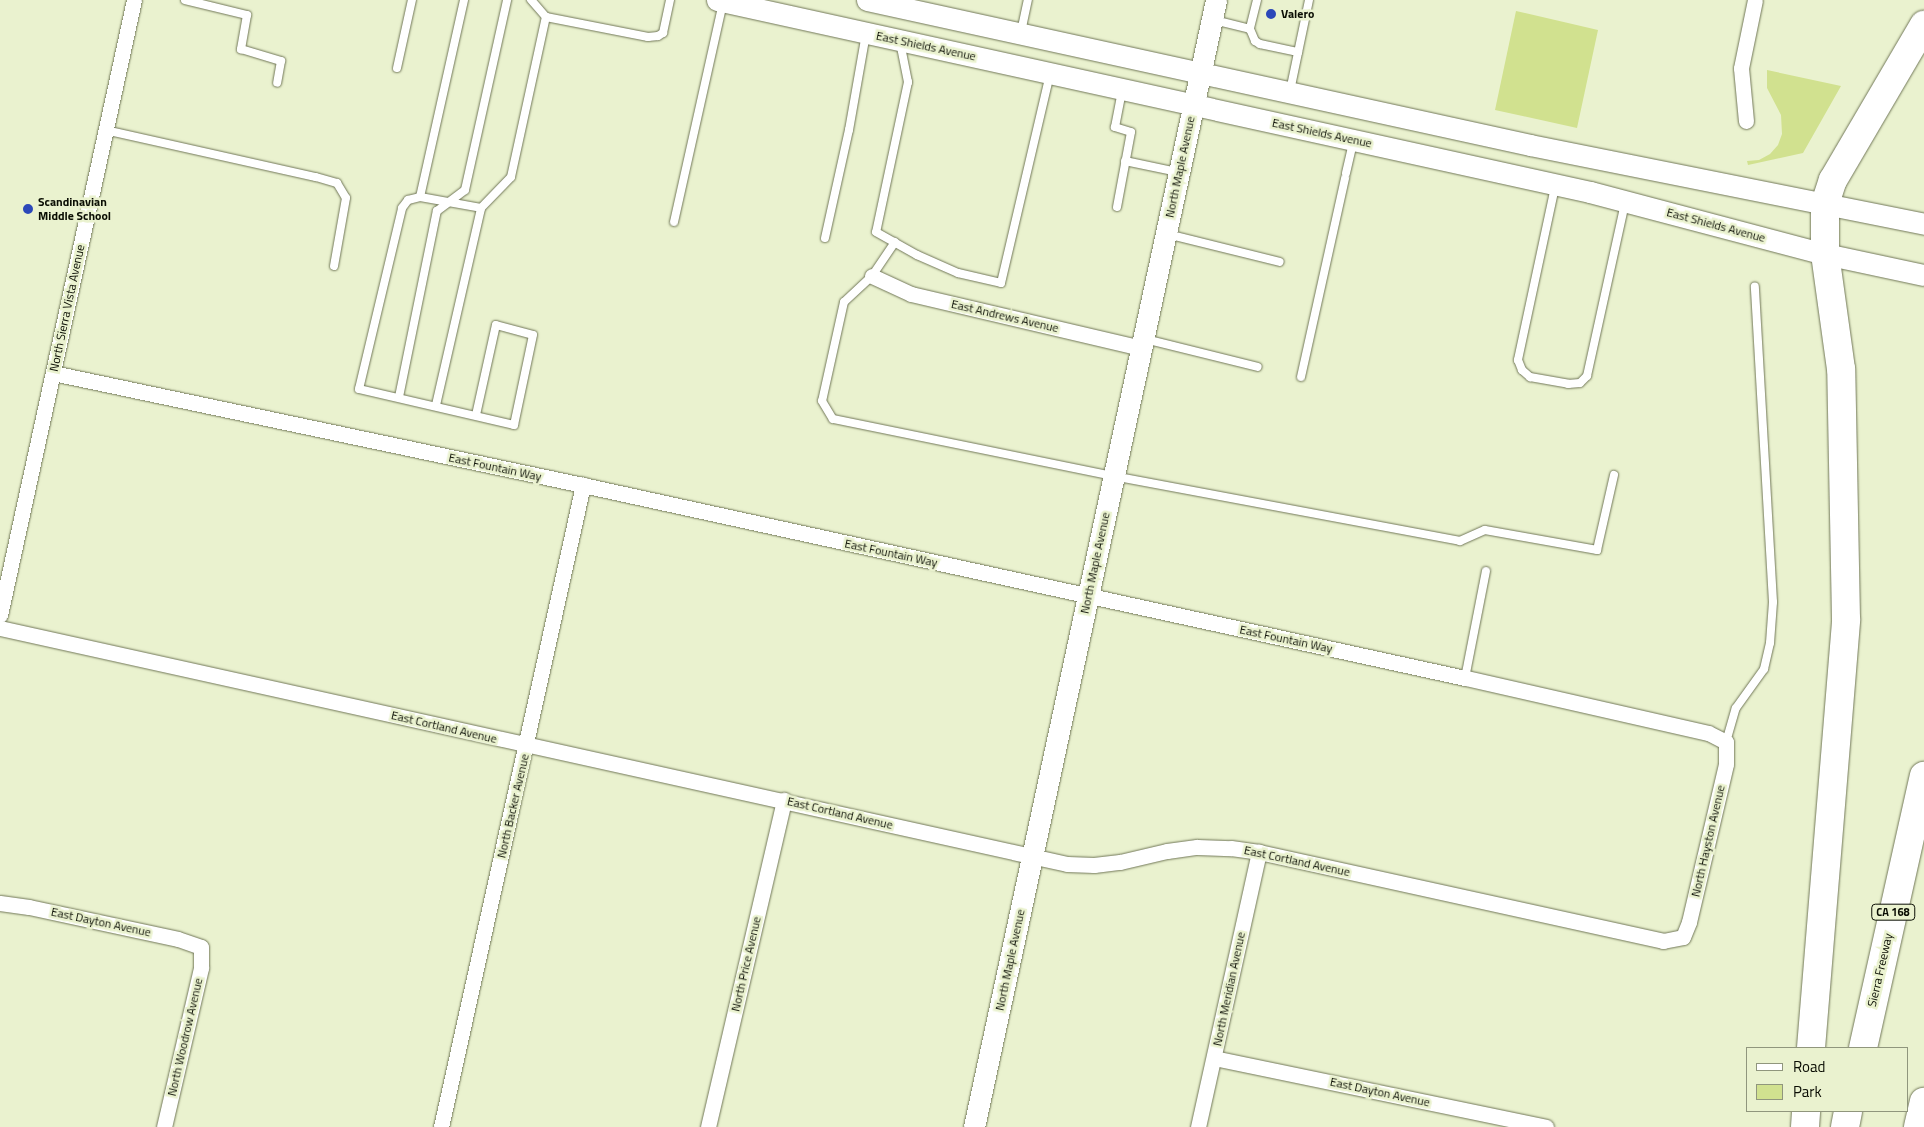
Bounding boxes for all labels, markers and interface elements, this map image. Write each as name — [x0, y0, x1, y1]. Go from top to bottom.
place label: Valero — [1281, 7, 1314, 21]
marker: Valero — [1265, 8, 1277, 20]
street label: East Shields Avenue — [875, 28, 977, 64]
street label: North Maple Avenue — [1162, 115, 1198, 219]
street label: East Shields Avenue — [1271, 115, 1373, 151]
place label: Scandinavian Middle School — [38, 195, 111, 223]
marker: Scandinavian Middle School — [22, 203, 34, 215]
street label: East Shields Avenue — [1665, 205, 1767, 245]
street label: North Sierra Vista Avenue — [46, 243, 88, 373]
street label: East Andrews Avenue — [950, 297, 1060, 335]
street label: East Fountain Way — [447, 450, 543, 484]
street label: North Maple Avenue — [1077, 511, 1113, 615]
street label: East Fountain Way — [843, 536, 939, 570]
street label: East Fountain Way — [1238, 622, 1334, 656]
street label: East Cortland Avenue — [390, 708, 498, 746]
street label: North Backer Avenue — [494, 753, 532, 859]
street label: North Hayston Avenue — [1688, 784, 1728, 898]
street label: East Cortland Avenue — [786, 794, 894, 832]
street label: East Cortland Avenue — [1243, 843, 1351, 879]
street label: East Dayton Avenue — [50, 904, 152, 940]
road number: CA 168 — [1870, 904, 1916, 920]
street label: North Maple Avenue — [992, 908, 1028, 1012]
street label: North Price Avenue — [728, 915, 764, 1013]
street label: North Meridian Avenue — [1210, 931, 1248, 1047]
street label: Sierra Freeway — [1865, 932, 1895, 1008]
street label: North Woodrow Avenue — [164, 976, 206, 1098]
legend — [1746, 1047, 1909, 1112]
text: Road — [1793, 1055, 1825, 1078]
street label: East Dayton Avenue — [1329, 1074, 1431, 1110]
text: Park — [1793, 1080, 1822, 1103]

